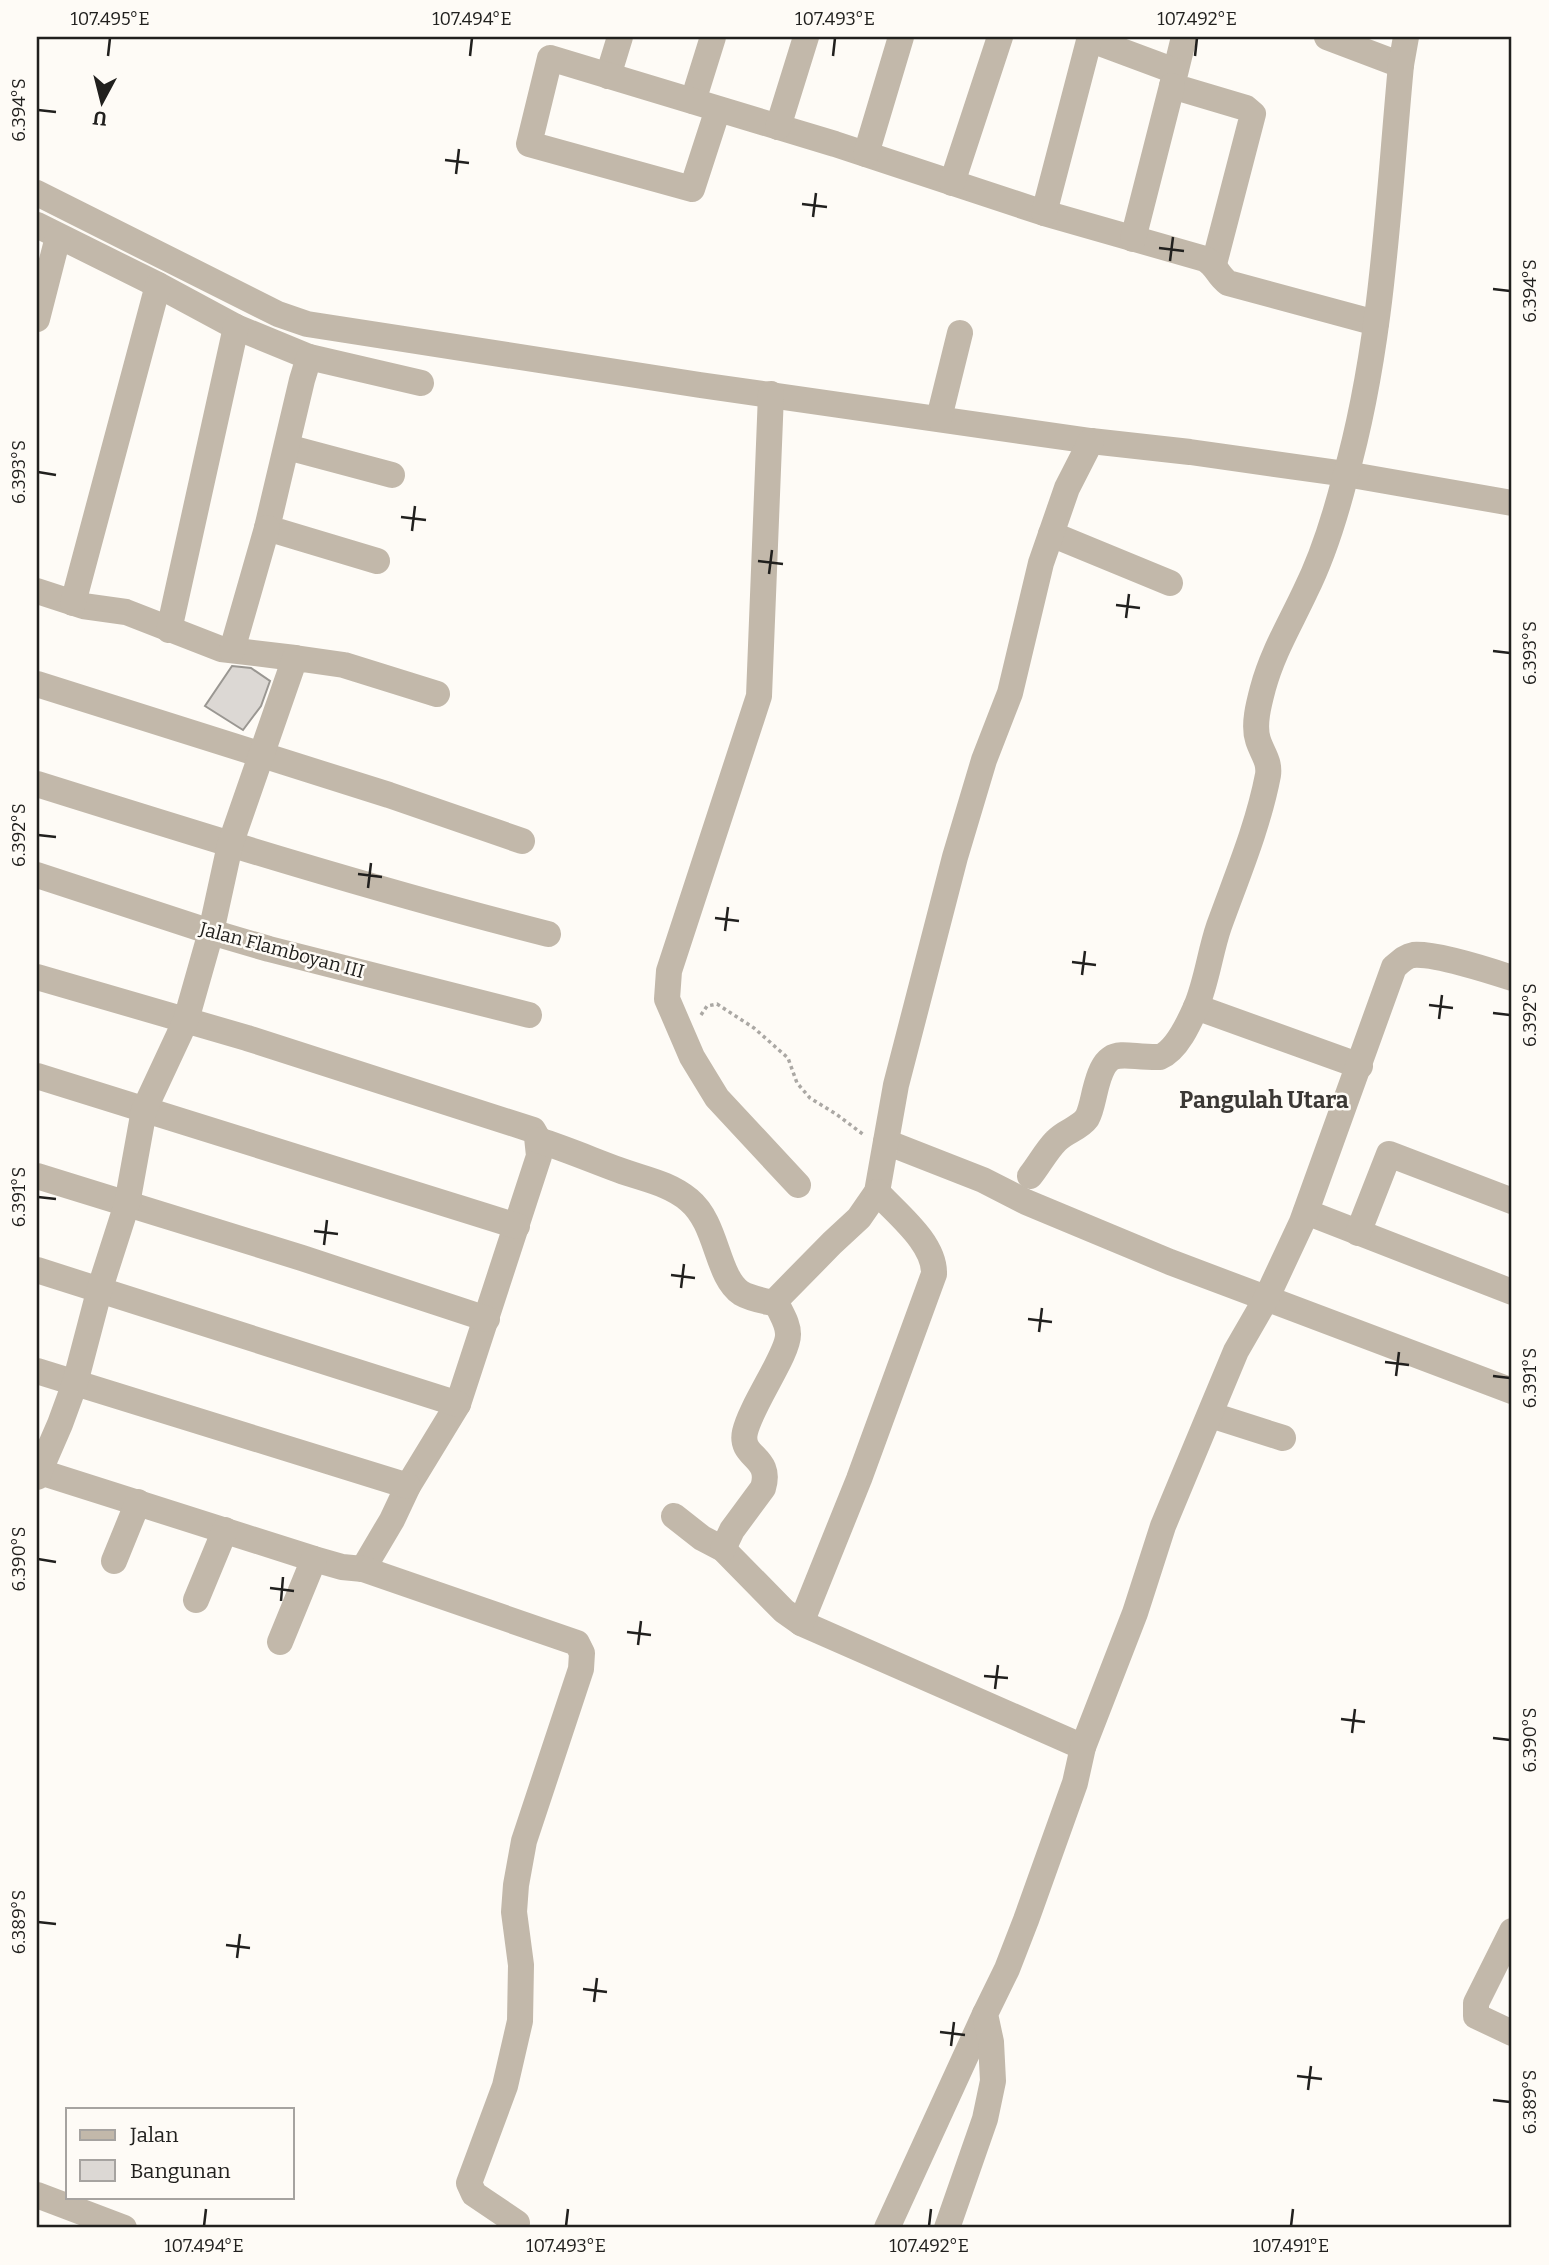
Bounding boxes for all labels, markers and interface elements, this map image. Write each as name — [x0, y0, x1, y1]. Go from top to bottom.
text: 107.495°E — [70, 8, 150, 30]
text: 107.494°E — [432, 8, 512, 30]
text: 107.493°E — [795, 8, 875, 30]
text: 107.492°E — [1157, 8, 1237, 30]
north arrow — [66, 66, 136, 136]
text: 6.394°S — [8, 78, 30, 142]
text: U — [92, 106, 108, 131]
text: 6.394°S — [1519, 259, 1541, 323]
text: 6.393°S — [8, 440, 30, 504]
text: 6.393°S — [1519, 621, 1541, 685]
text: 6.392°S — [8, 803, 30, 867]
street label: Jalan Flamboyan III — [196, 917, 367, 983]
text: 6.392°S — [1519, 983, 1541, 1047]
district label: Pangulah Utara — [1179, 1086, 1349, 1114]
text: 6.391°S — [8, 1167, 30, 1227]
text: 6.391°S — [1519, 1348, 1541, 1408]
text: 6.390°S — [8, 1526, 30, 1592]
text: 6.390°S — [1519, 1707, 1541, 1773]
text: 6.389°S — [8, 1890, 30, 1954]
text: 6.389°S — [1519, 2070, 1541, 2134]
legend — [66, 2108, 294, 2198]
text: Jalan — [129, 2122, 179, 2148]
text: Bangunan — [130, 2158, 231, 2184]
text: 107.494°E — [164, 2235, 244, 2257]
text: 107.493°E — [526, 2235, 606, 2257]
text: 107.492°E — [889, 2235, 969, 2257]
text: 107.491°E — [1253, 2235, 1329, 2257]

